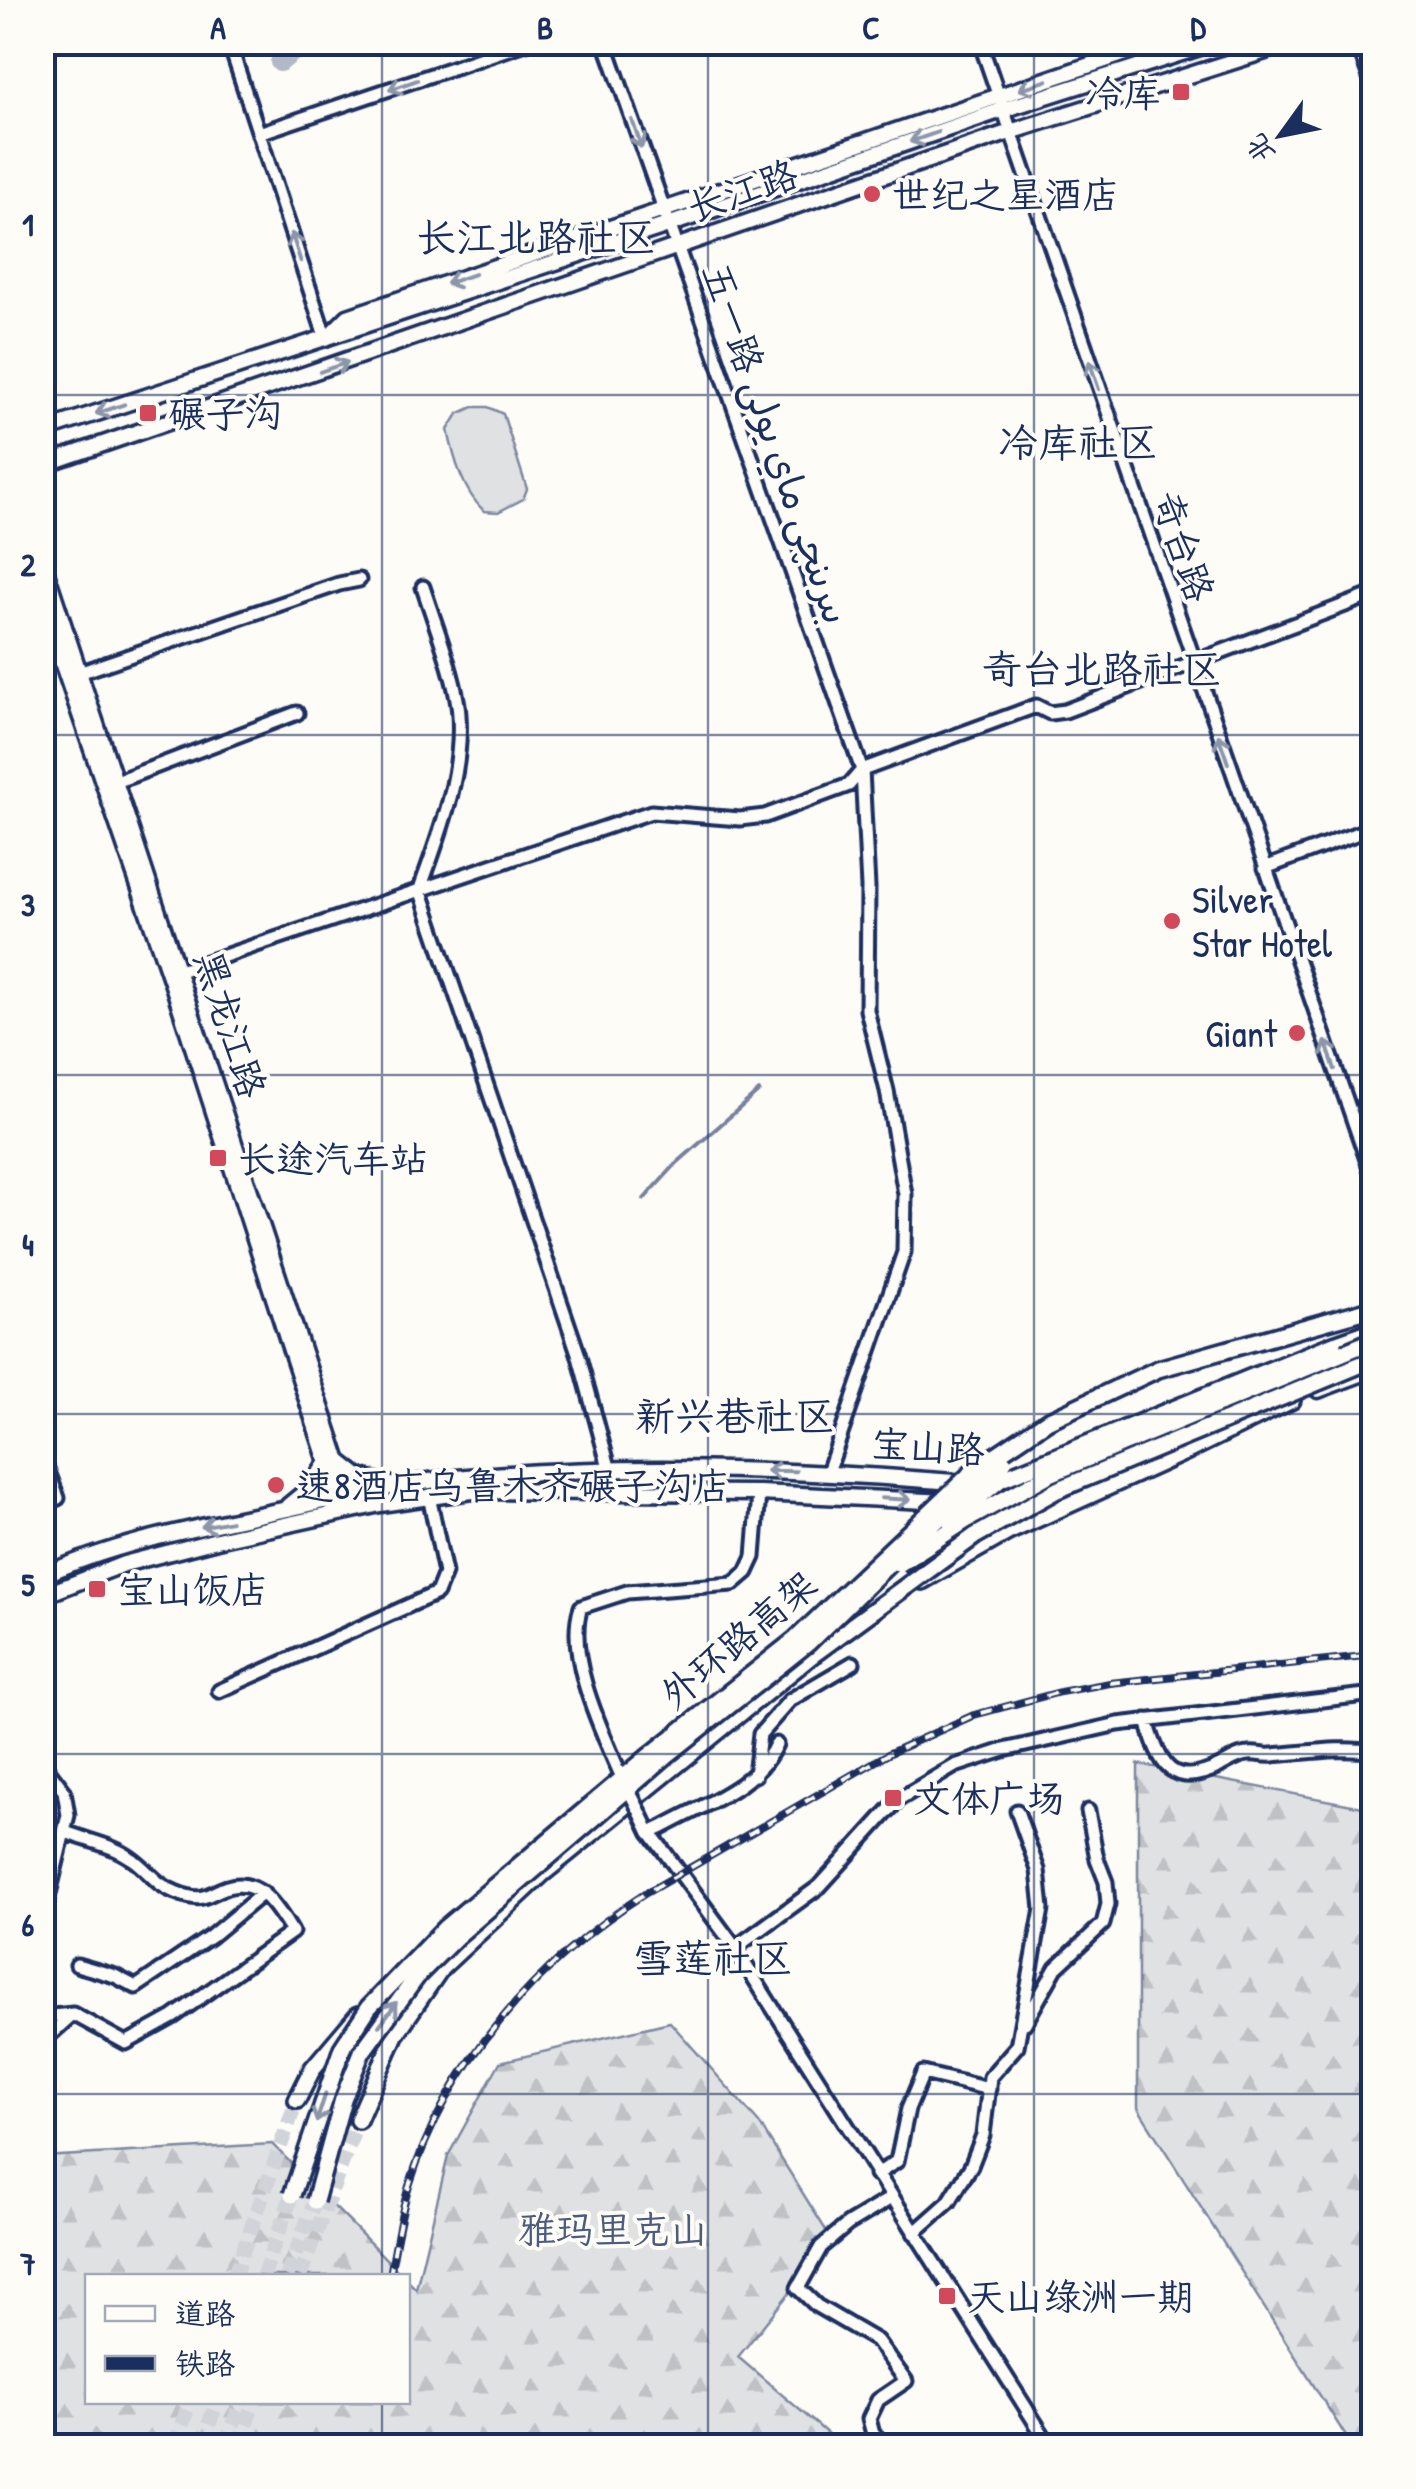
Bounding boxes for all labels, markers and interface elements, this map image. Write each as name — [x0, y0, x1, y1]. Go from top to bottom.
text: A — [210, 6, 226, 49]
text: B — [537, 6, 553, 49]
text: C — [862, 6, 880, 49]
text: D — [1190, 6, 1206, 49]
place label: 冷库 — [1085, 66, 1161, 118]
one-way arrow — [388, 77, 420, 95]
one-way arrow — [1018, 78, 1049, 96]
marker: 冷库 — [1170, 81, 1192, 103]
north arrow — [1231, 85, 1331, 185]
one-way arrow — [629, 117, 647, 149]
text: 北 — [1236, 127, 1284, 171]
one-way arrow — [908, 130, 940, 148]
street label: 长江路 — [680, 147, 804, 233]
place label: 世纪之星酒店 — [892, 168, 1120, 220]
marker: 世纪之星酒店 — [861, 183, 883, 205]
text: 1 — [22, 203, 34, 246]
district label: 长江北路社区 — [416, 209, 656, 263]
one-way arrow — [285, 231, 303, 263]
street label: 五一路 بىرىنچى ماي يولى — [689, 255, 863, 631]
one-way arrow — [444, 271, 476, 289]
one-way arrow — [317, 357, 348, 375]
one-way arrow — [1083, 360, 1101, 392]
place label: 碾子沟 — [168, 387, 282, 439]
one-way arrow — [95, 402, 126, 420]
marker: 碾子沟 — [137, 402, 159, 424]
district label: 冷库社区 — [998, 414, 1158, 468]
street label: 奇台路 — [1141, 484, 1227, 608]
text: 2 — [21, 543, 37, 586]
district label: 奇台北路社区 — [982, 641, 1222, 695]
one-way arrow — [1213, 734, 1231, 765]
place label: Silver Star Hotel — [1192, 873, 1333, 969]
text: 3 — [21, 883, 35, 926]
marker: Silver Star Hotel — [1161, 910, 1183, 932]
street label: 黑龙江路 — [183, 944, 279, 1104]
place label: Giant — [1205, 1007, 1278, 1059]
marker: Giant — [1286, 1022, 1308, 1044]
one-way arrow — [1319, 1040, 1337, 1072]
place label: 长途汽车站 — [238, 1132, 428, 1184]
marker: 长途汽车站 — [207, 1147, 229, 1169]
text: 4 — [22, 1223, 34, 1266]
district label: 新兴巷社区 — [635, 1388, 835, 1442]
street label: 宝山路 — [869, 1416, 987, 1476]
place label: 速8酒店乌鲁木齐碾子沟店 — [296, 1459, 730, 1511]
one-way arrow — [766, 1461, 798, 1480]
marker: 速8酒店乌鲁木齐碾子沟店 — [265, 1474, 287, 1496]
one-way arrow — [879, 1490, 911, 1509]
one-way arrow — [201, 1515, 233, 1534]
street label: 外环路高架 — [649, 1558, 827, 1720]
text: 5 — [21, 1563, 35, 1606]
place label: 宝山饭店 — [117, 1563, 269, 1615]
marker: 宝山饭店 — [86, 1578, 108, 1600]
place label: 文体广场 — [913, 1772, 1065, 1824]
marker: 文体广场 — [882, 1787, 904, 1809]
text: 6 — [22, 1903, 35, 1946]
district label: 雪莲社区 — [633, 1930, 793, 1984]
one-way arrow — [377, 2001, 398, 2028]
one-way arrow — [310, 2092, 328, 2124]
park label: 雅玛里克山 — [518, 2203, 708, 2255]
text: 7 — [20, 2242, 36, 2285]
place label: 天山绿洲一期 — [967, 2270, 1195, 2322]
legend — [85, 2274, 410, 2404]
marker: 天山绿洲一期 — [936, 2285, 958, 2307]
text: 道路 — [175, 2293, 235, 2333]
text: 铁路 — [175, 2343, 235, 2383]

